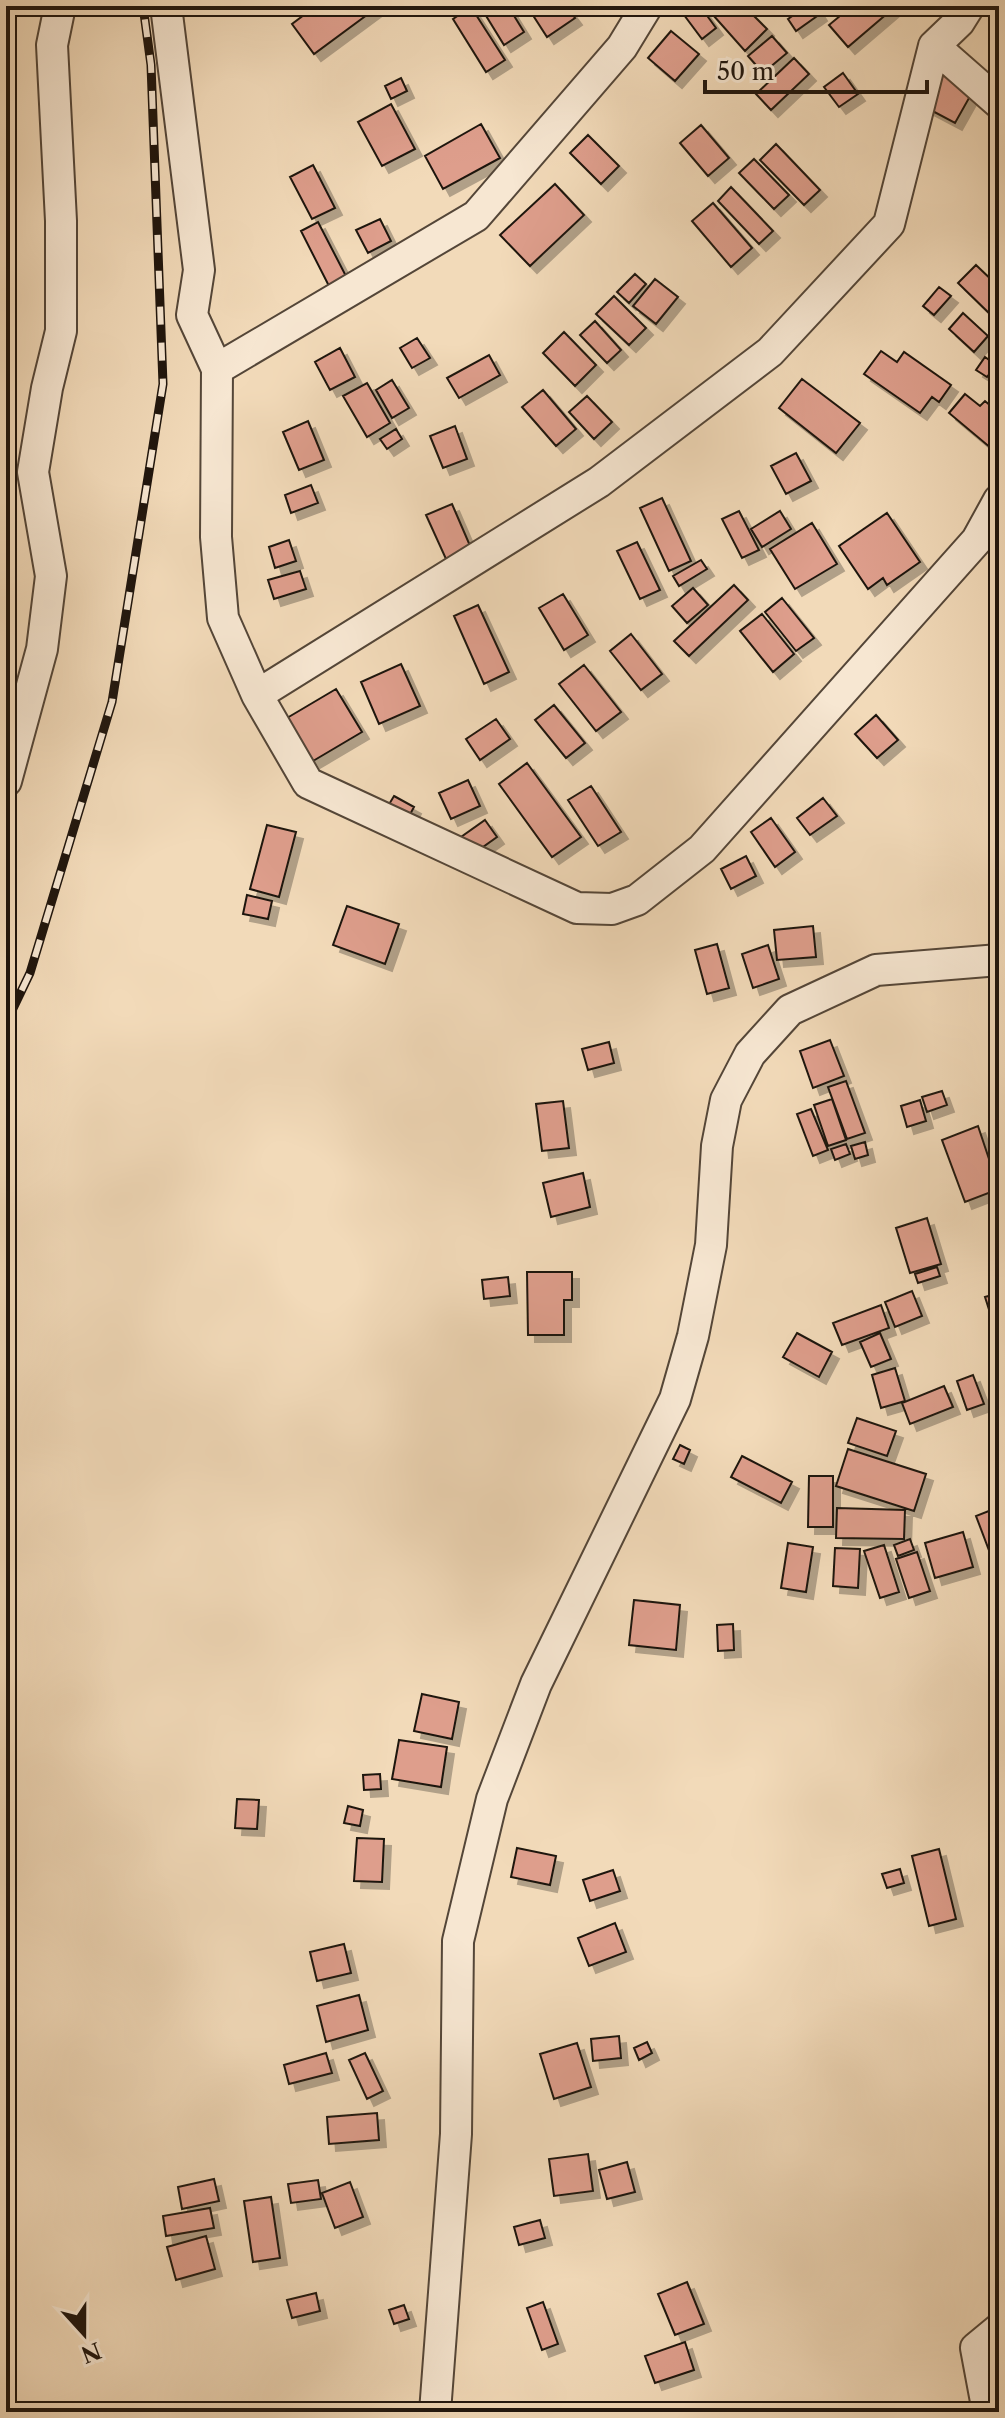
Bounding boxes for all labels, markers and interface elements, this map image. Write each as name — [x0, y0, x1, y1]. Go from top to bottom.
scale bar — [705, 44, 927, 94]
text: 50 m — [717, 57, 774, 86]
north arrow — [44, 2294, 124, 2374]
text: N — [77, 2336, 105, 2368]

